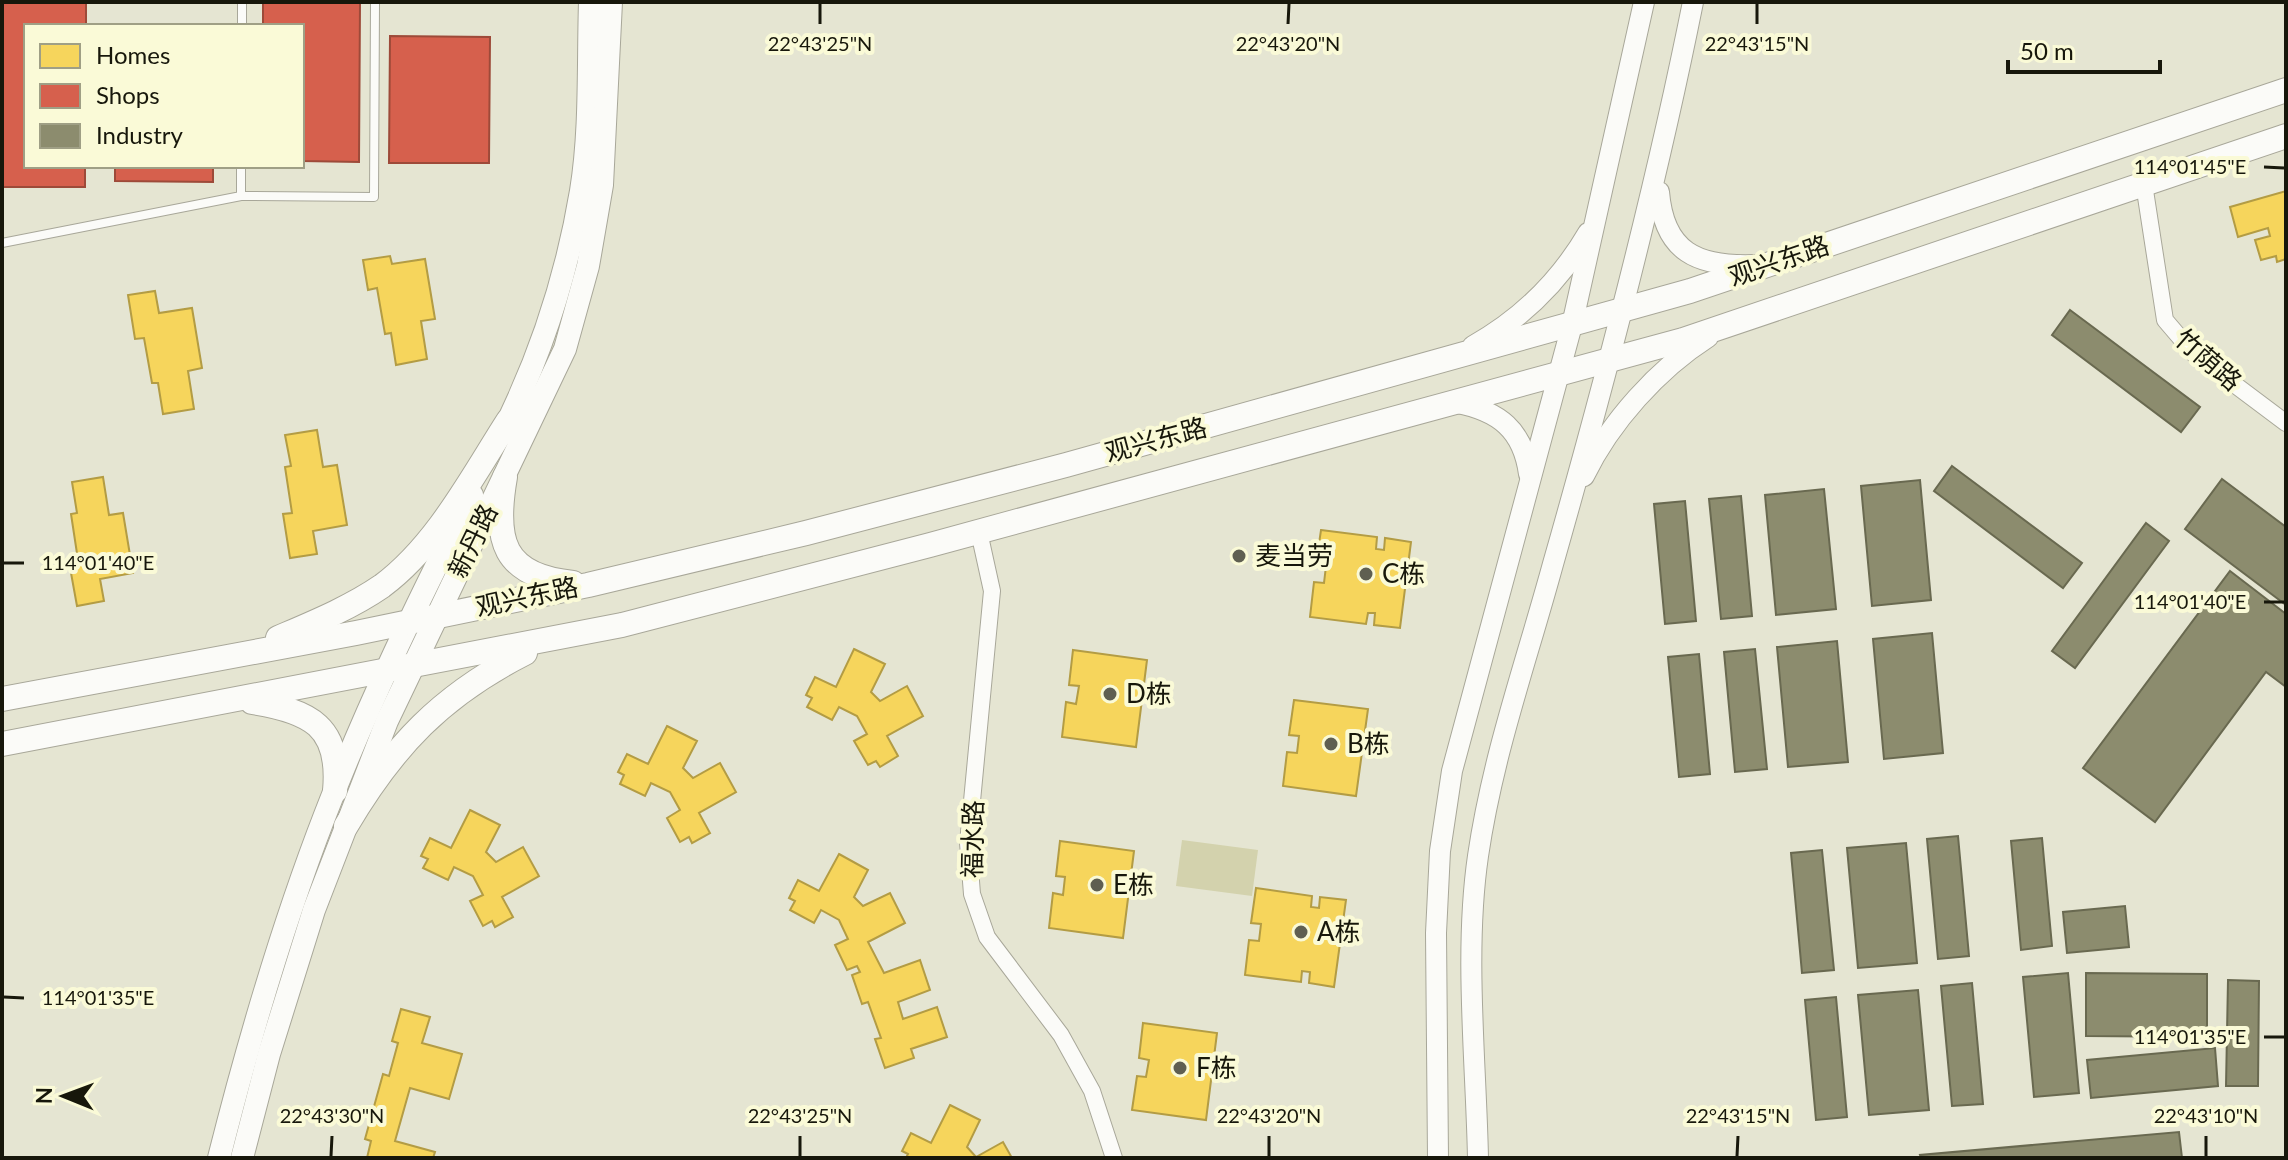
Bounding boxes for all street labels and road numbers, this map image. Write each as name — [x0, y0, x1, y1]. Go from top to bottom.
street label: 观兴东路 — [1724, 228, 1833, 292]
street label: 竹荫路 — [2169, 322, 2249, 397]
street label: 观兴东路 — [1101, 410, 1210, 468]
street label: 新丹路 — [441, 498, 504, 583]
street label: 观兴东路 — [473, 570, 581, 622]
street label: 福水路 — [955, 800, 989, 878]

